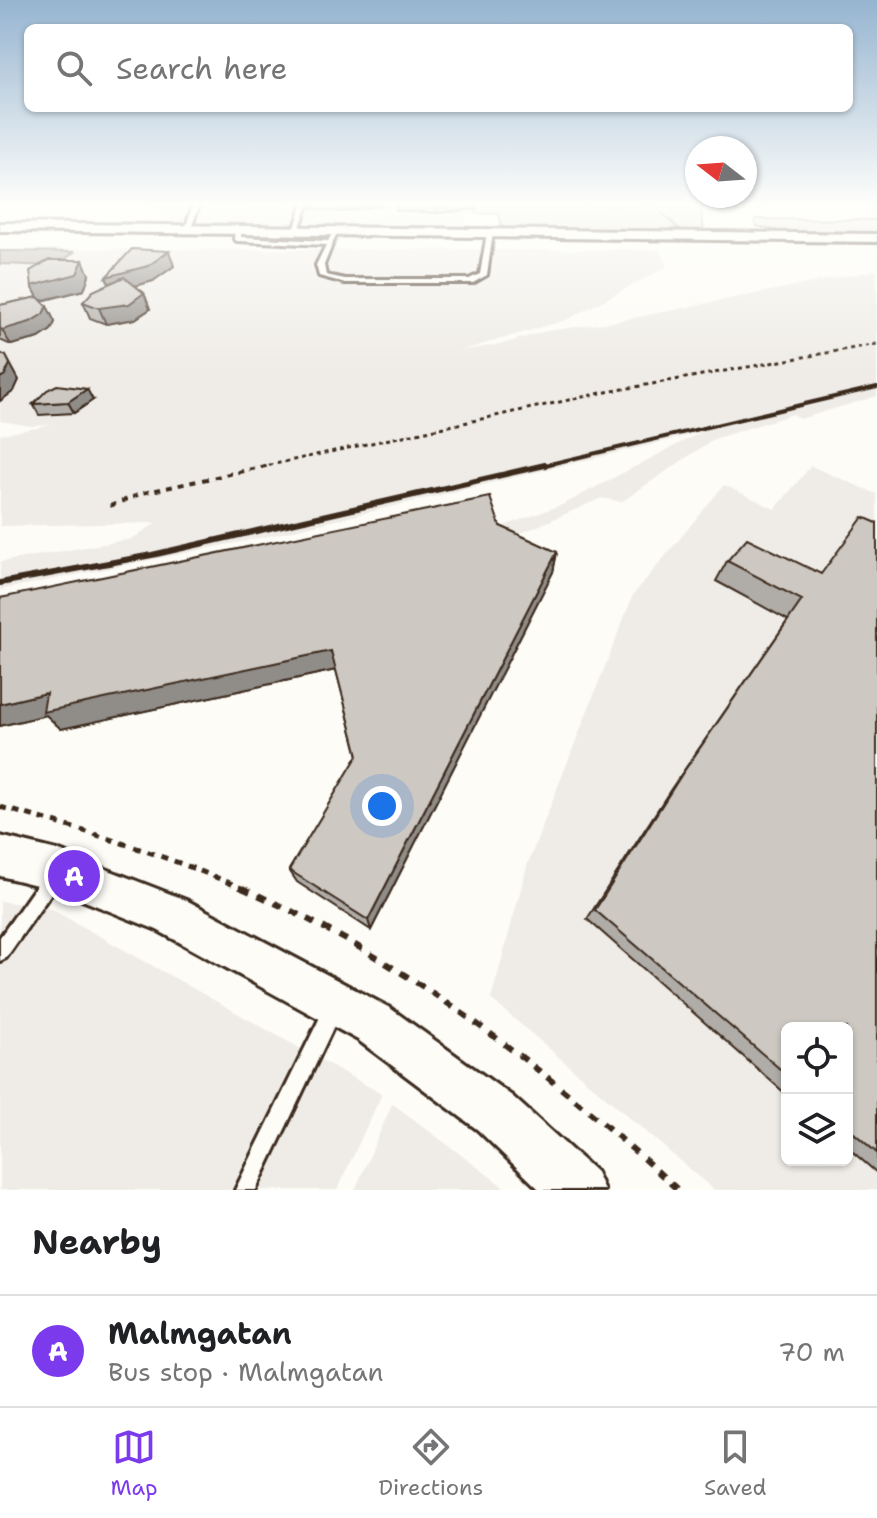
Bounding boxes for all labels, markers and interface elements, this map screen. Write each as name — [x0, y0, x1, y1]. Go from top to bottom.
search box — [24, 24, 853, 112]
icon: search — [52, 46, 96, 90]
text: Search here — [116, 48, 287, 89]
north arrow — [685, 136, 757, 208]
your location — [362, 786, 402, 826]
pin: A — [48, 846, 100, 906]
map controls — [781, 1022, 853, 1166]
button: locate — [781, 1022, 853, 1094]
button: layers — [781, 1094, 853, 1166]
text: Nearby — [32, 1219, 162, 1265]
text: Malmgatan — [108, 1313, 292, 1354]
text: A — [48, 1334, 68, 1369]
text: 70 m — [778, 1334, 845, 1369]
text: Bus stop · Malmgatan — [108, 1354, 384, 1389]
tab: Map — [110, 1425, 158, 1502]
tab: Directions — [378, 1425, 483, 1502]
tab: Saved — [704, 1425, 767, 1502]

